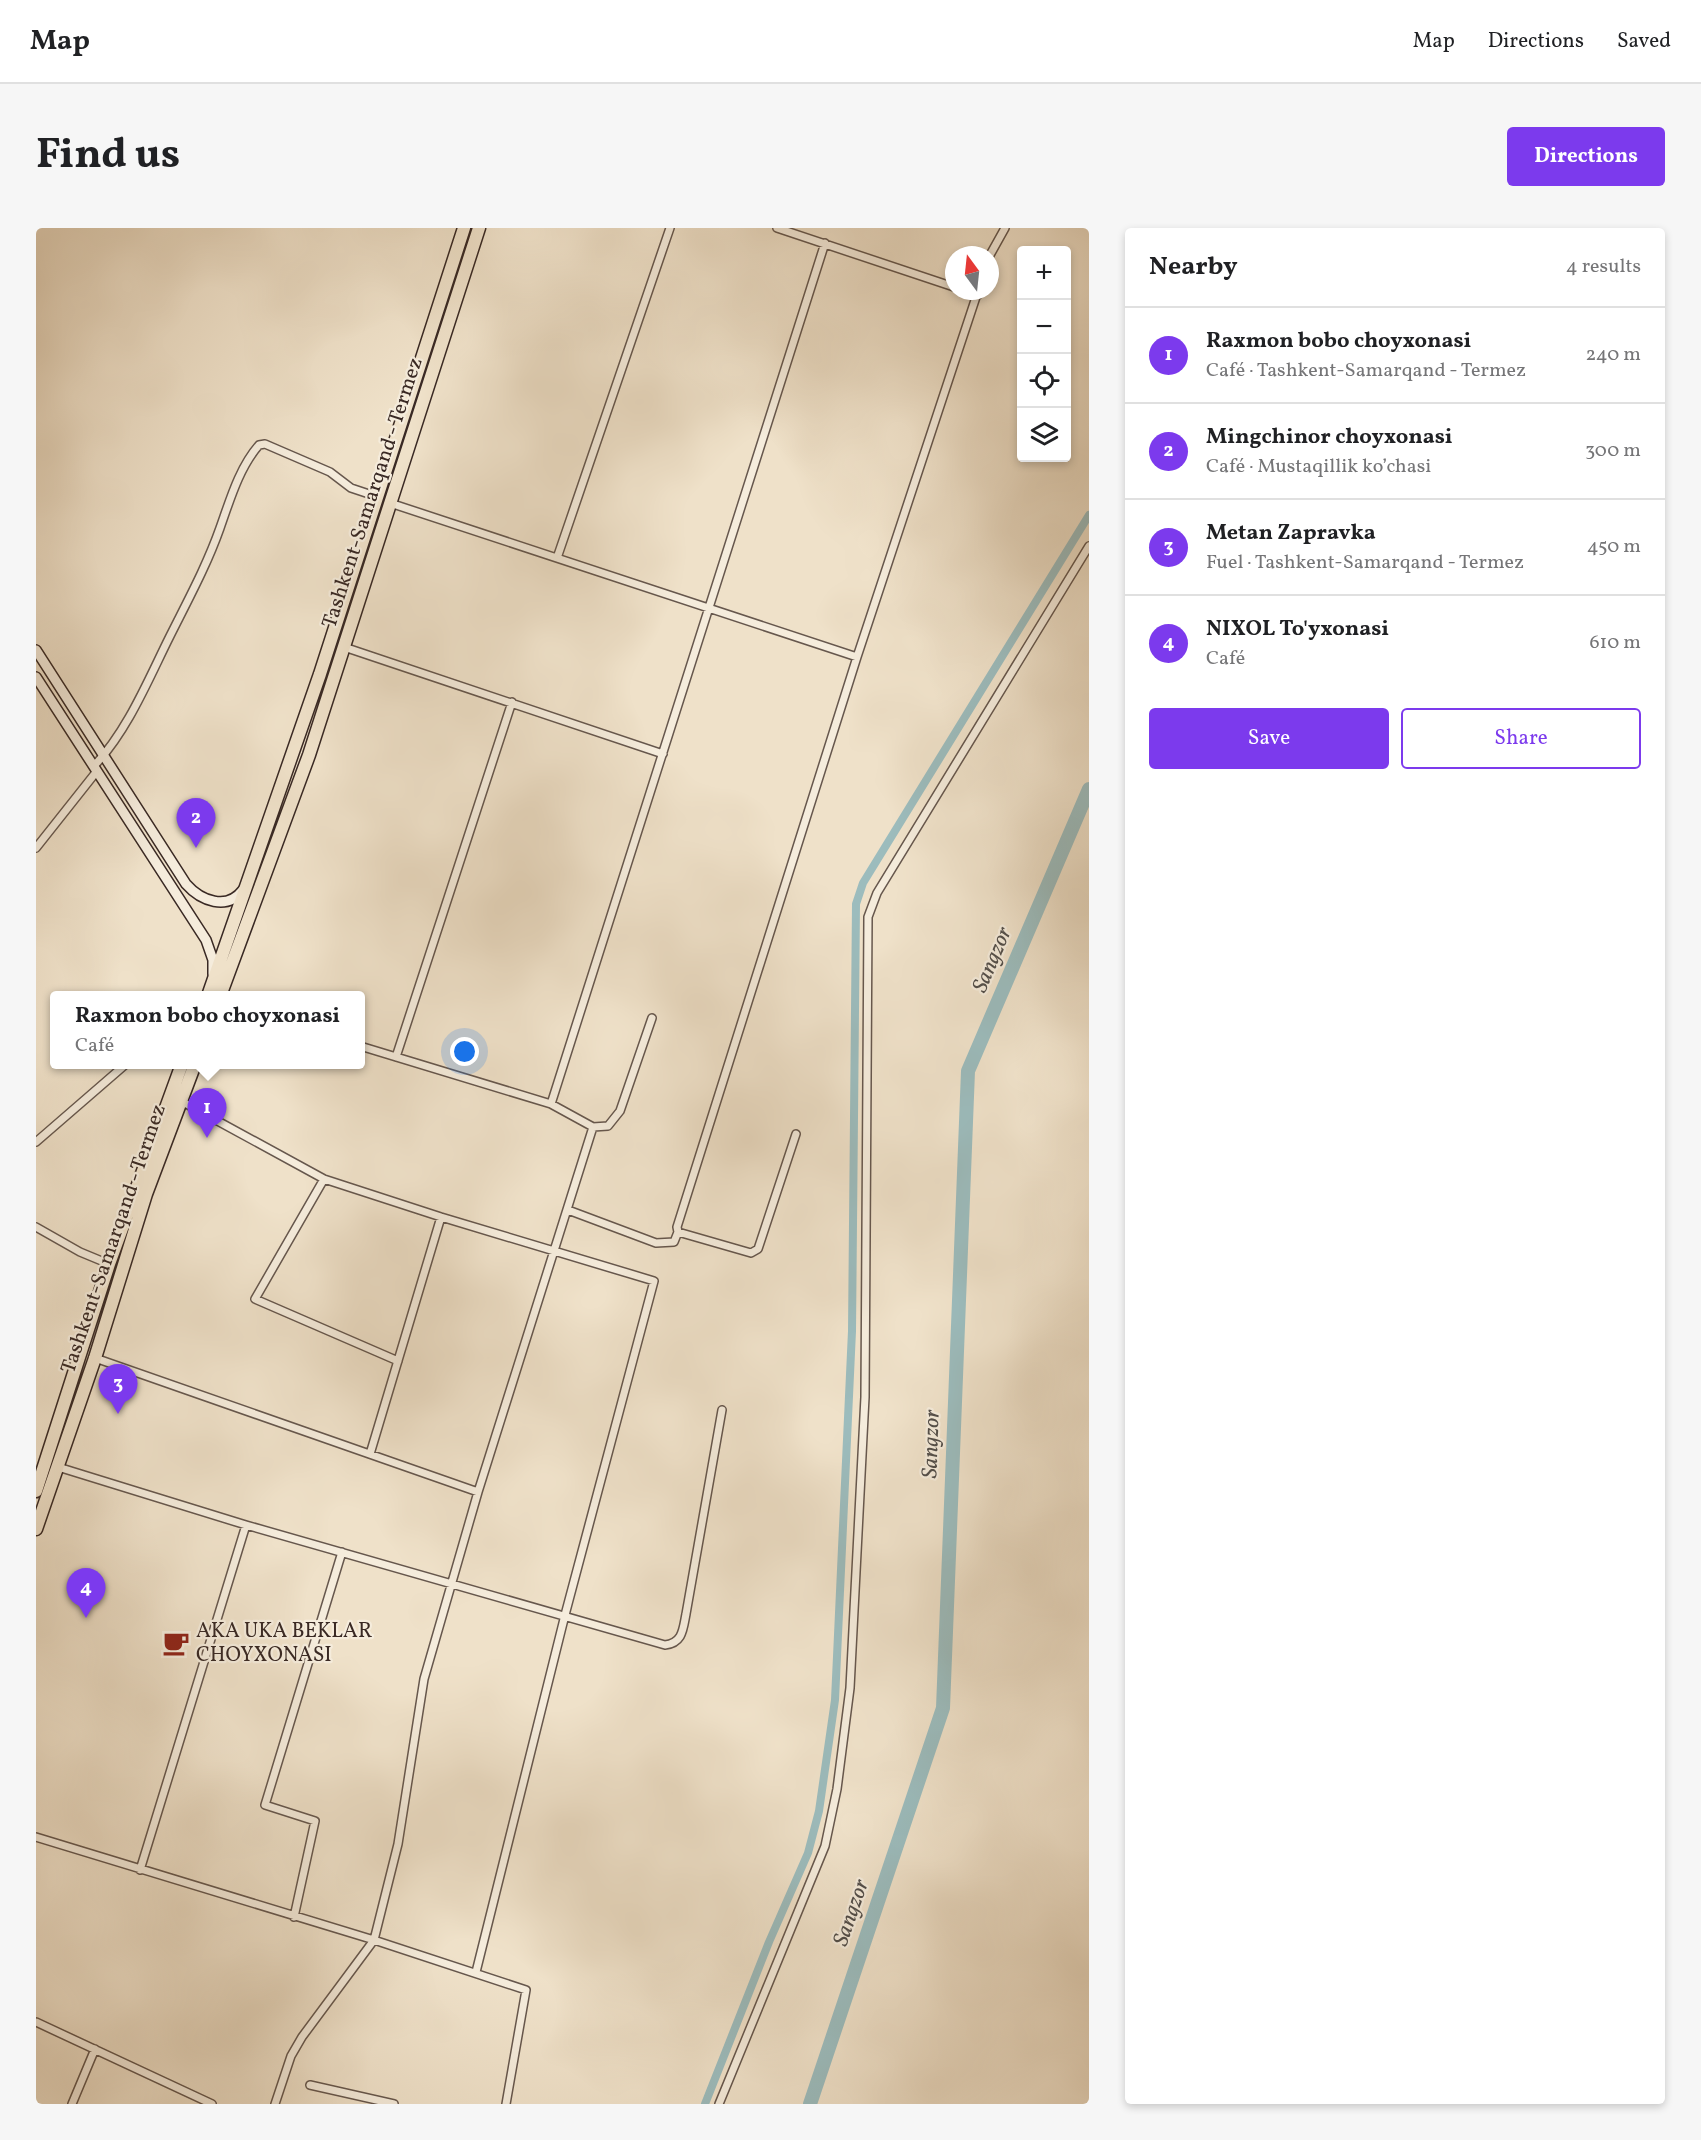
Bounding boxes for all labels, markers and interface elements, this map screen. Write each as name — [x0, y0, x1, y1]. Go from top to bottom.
text: Map — [30, 22, 90, 61]
text: Map — [1413, 27, 1455, 56]
text: Directions — [1488, 27, 1584, 56]
text: Saved — [1617, 27, 1671, 56]
text: Find us — [36, 127, 180, 186]
button: Directions — [1507, 127, 1665, 186]
north arrow — [945, 246, 999, 300]
map controls — [1017, 246, 1071, 462]
button: + — [1017, 246, 1071, 300]
text: Nearby — [1149, 249, 1238, 285]
text: 4 results — [1566, 253, 1641, 281]
button: − — [1017, 300, 1071, 354]
text: Raxmon bobo choyxonasi — [1206, 326, 1471, 357]
text: 1 — [1164, 341, 1173, 369]
text: 240 m — [1586, 341, 1641, 369]
street label: Tashkent-Samarqand - Termez — [315, 354, 431, 632]
button: locate — [1017, 354, 1071, 408]
text: Café · Tashkent-Samarqand - Termez — [1206, 357, 1526, 385]
button: layers — [1017, 408, 1071, 462]
text: Mingchinor choyxonasi — [1206, 422, 1452, 453]
text: 2 — [1163, 437, 1174, 465]
text: 300 m — [1585, 437, 1641, 465]
text: Café · Mustaqillik ko’chasi — [1206, 453, 1431, 481]
text: Metan Zapravka — [1206, 518, 1376, 549]
text: 3 — [1163, 533, 1174, 561]
text: 450 m — [1587, 533, 1641, 561]
text: Fuel · Tashkent-Samarqand - Termez — [1206, 549, 1524, 577]
text: NIXOL To'yxonasi — [1206, 614, 1389, 645]
text: 4 — [1162, 629, 1175, 657]
text: 610 m — [1589, 629, 1641, 657]
text: Café — [1206, 645, 1245, 673]
button: Save — [1149, 708, 1389, 769]
button: Share — [1401, 708, 1641, 769]
pin: 2 — [176, 798, 216, 848]
water label: Sangzor — [965, 922, 1021, 998]
popup — [50, 991, 365, 1069]
text: Raxmon bobo choyxonasi — [75, 1001, 340, 1032]
text: Café — [75, 1032, 114, 1060]
your location — [450, 1037, 479, 1066]
pin: 1 — [188, 1088, 226, 1138]
street label: Tashkent-Samarqand - Termez — [54, 1101, 174, 1377]
pin: 3 — [98, 1364, 137, 1414]
water label: Sangzor — [915, 1408, 949, 1479]
pin: 4 — [67, 1568, 106, 1618]
place label: AKA UKA BEKLAR CHOYXONASI — [196, 1617, 372, 1670]
cafe icon: AKA UKA BEKLAR CHOYXONASI — [161, 1628, 191, 1658]
water label: Sangzor — [826, 1875, 878, 1951]

